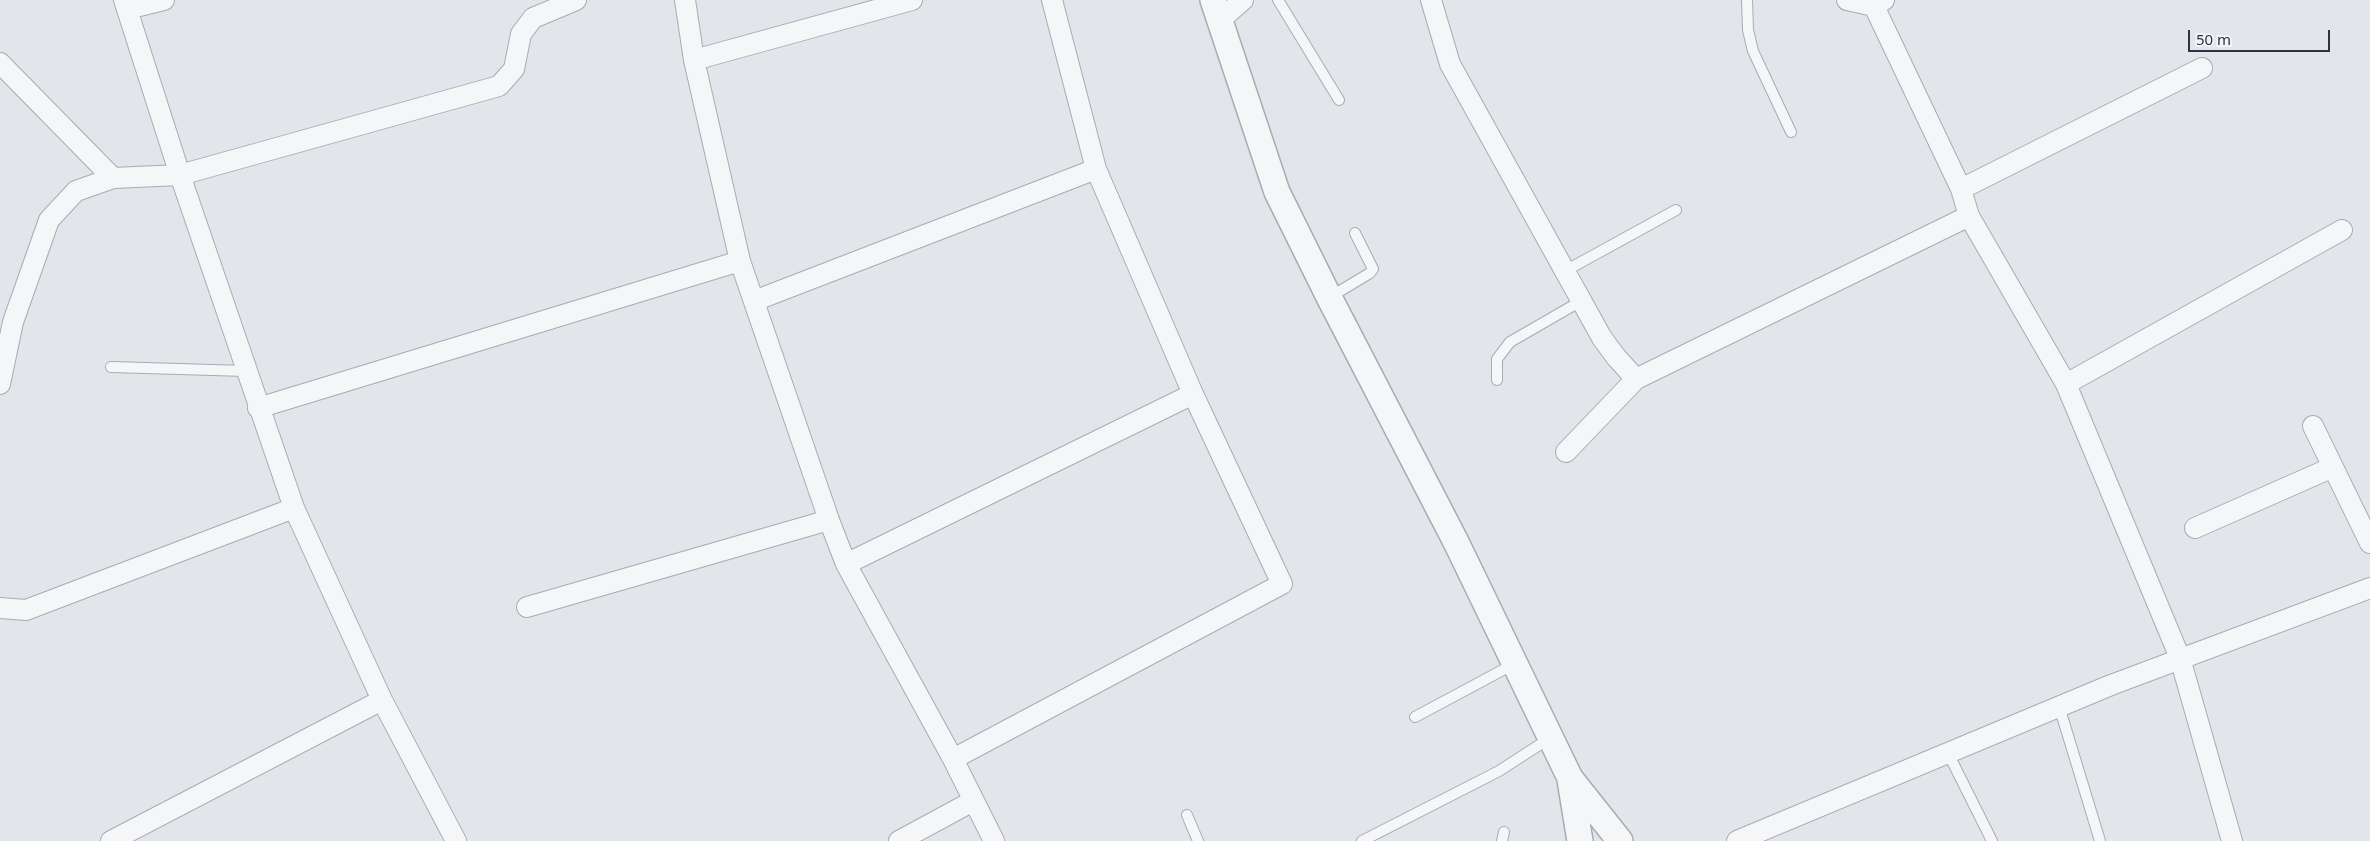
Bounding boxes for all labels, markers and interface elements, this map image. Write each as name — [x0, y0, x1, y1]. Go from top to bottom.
scale bar — [2190, 20, 2332, 52]
text: 50 m — [2196, 29, 2231, 49]

